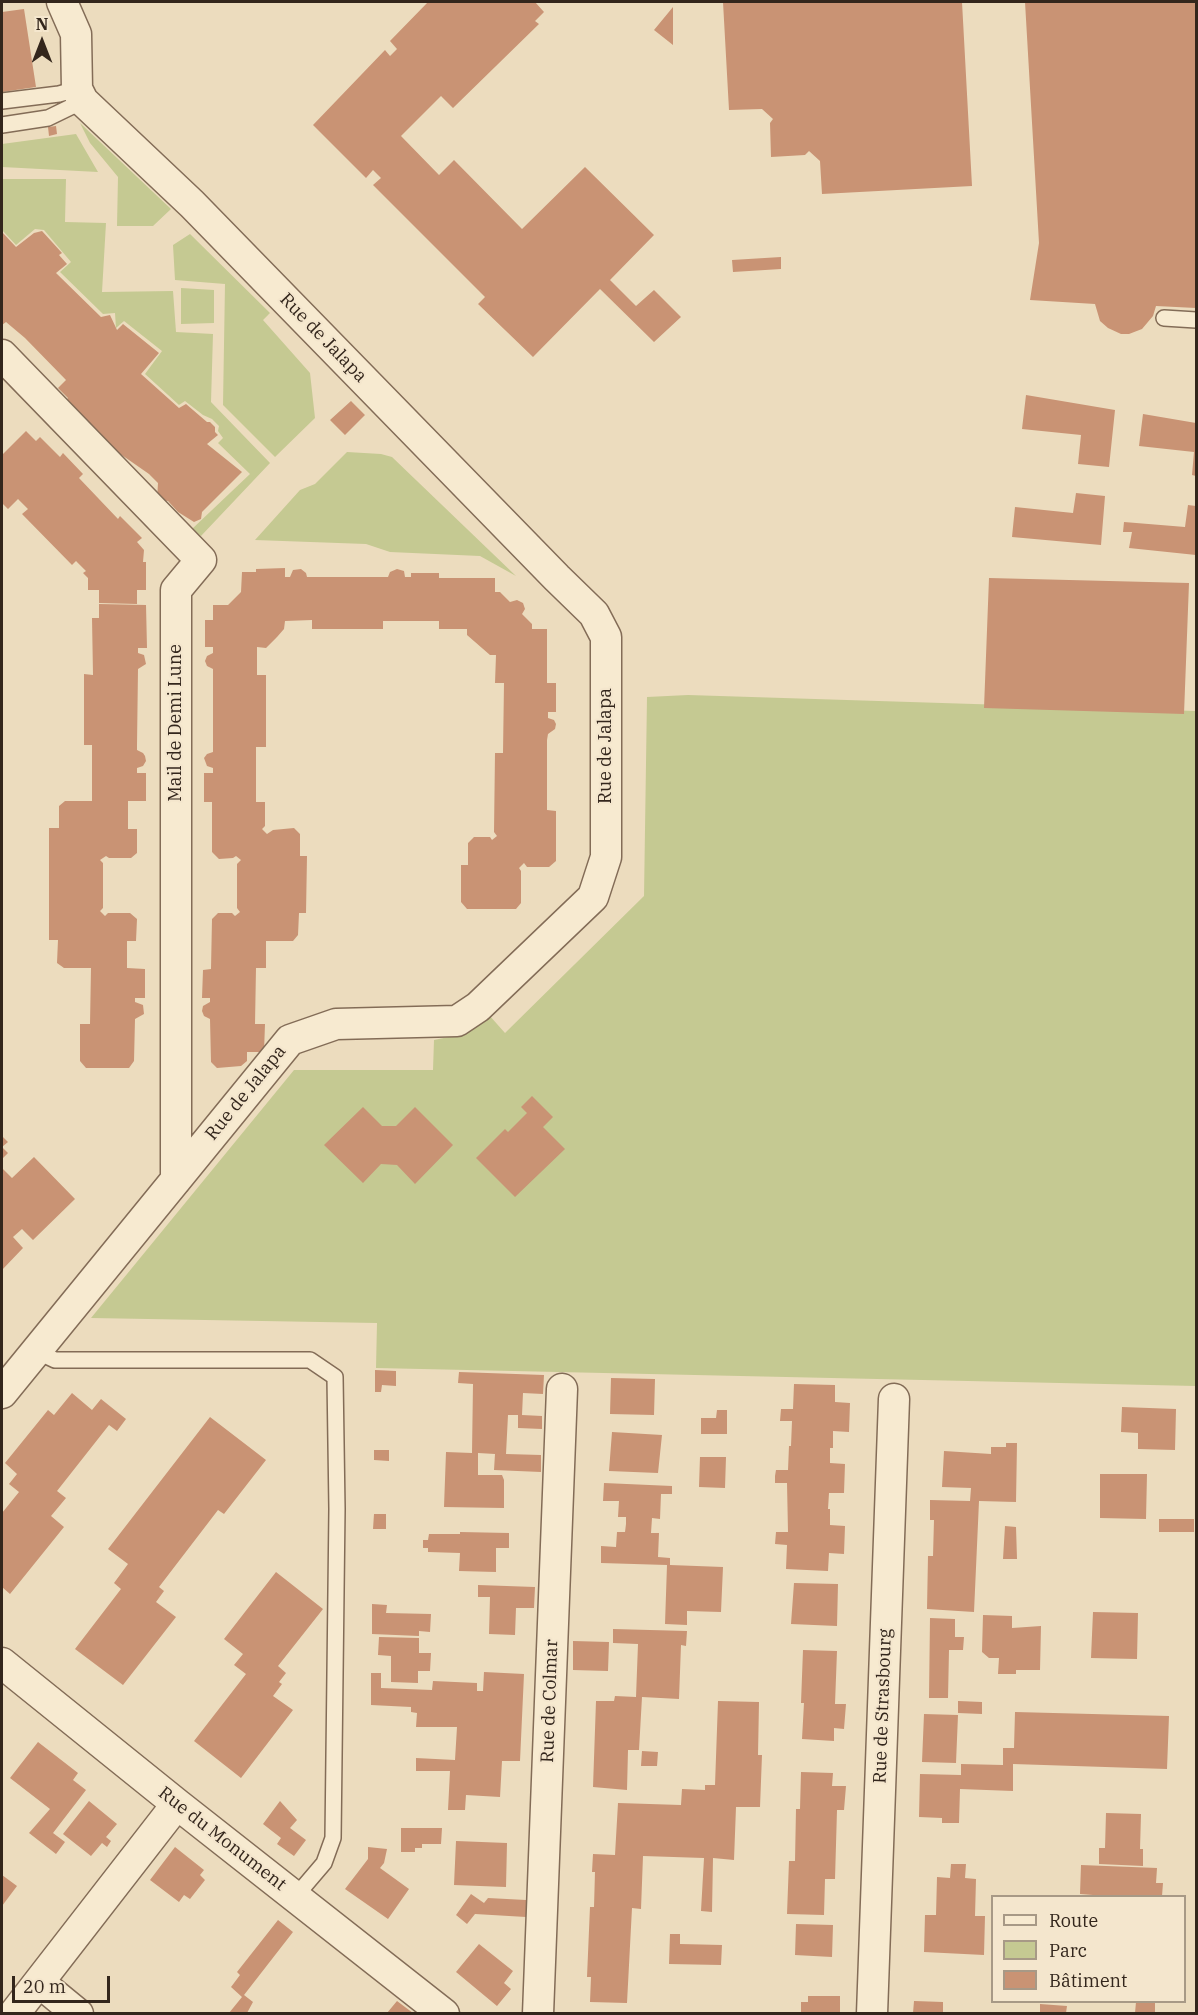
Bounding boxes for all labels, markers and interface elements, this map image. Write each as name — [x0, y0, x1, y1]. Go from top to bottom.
north arrow — [12, 12, 72, 72]
text: N — [36, 14, 48, 34]
street label: Rue de Jalapa — [275, 289, 371, 387]
street label: Mail de Demi Lune — [165, 644, 187, 802]
street label: Rue de Jalapa — [595, 688, 617, 804]
street label: Rue de Jalapa — [201, 1041, 291, 1145]
street label: Rue de Strasbourg — [869, 1628, 897, 1784]
street label: Rue de Colmar — [537, 1639, 563, 1763]
street label: Rue du Monument — [154, 1782, 290, 1896]
legend — [991, 1895, 1186, 2003]
text: Route — [1049, 1909, 1098, 1932]
text: Parc — [1049, 1939, 1087, 1962]
scale bar — [15, 1964, 112, 2002]
text: Bâtiment — [1049, 1969, 1127, 1992]
text: 20 m — [23, 1975, 66, 1998]

